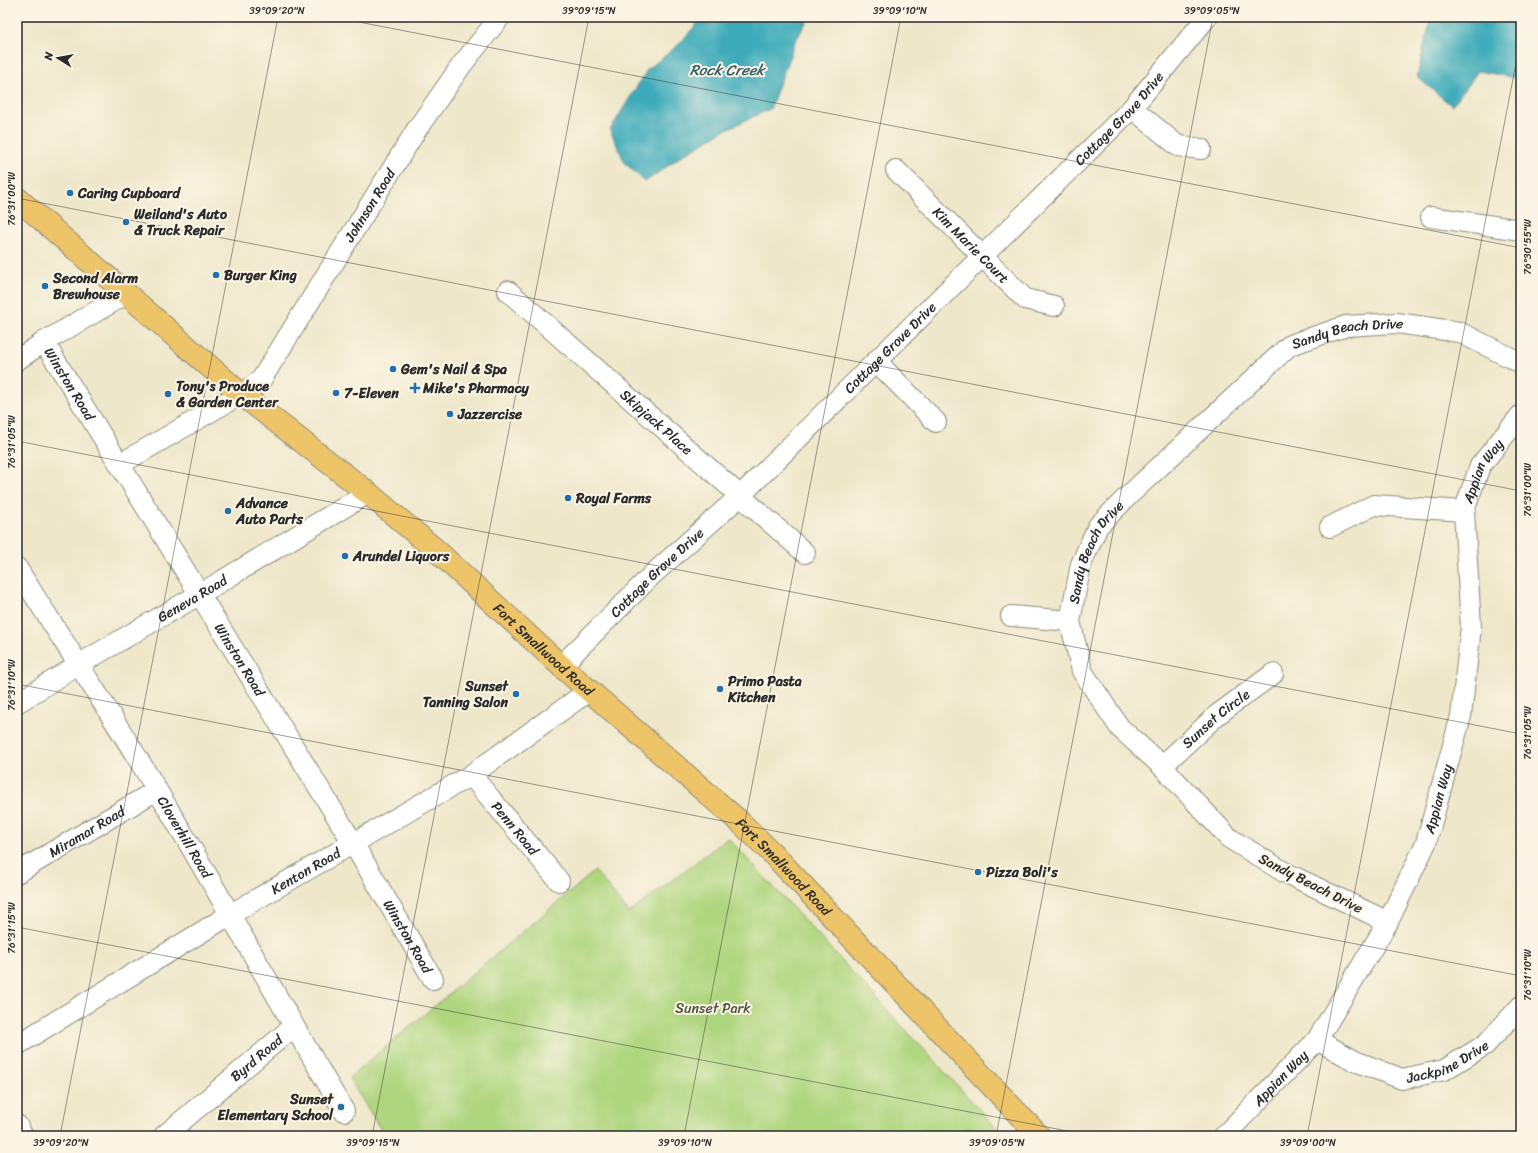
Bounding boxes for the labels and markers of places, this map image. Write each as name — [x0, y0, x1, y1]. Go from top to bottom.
place label: Caring Cupboard — [77, 181, 182, 206]
marker: Caring Cupboard — [65, 188, 75, 198]
place label: Weiland's Auto & Truck Repair — [134, 202, 228, 243]
marker: Weiland's Auto & Truck Repair — [121, 217, 131, 227]
place label: Burger King — [224, 263, 298, 288]
place label: Second Alarm Brewhouse — [52, 266, 139, 307]
marker: Burger King — [211, 270, 221, 280]
marker: Second Alarm Brewhouse — [40, 281, 50, 291]
place label: Gem's Nail & Spa — [400, 357, 507, 382]
marker: Gem's Nail & Spa — [388, 364, 398, 374]
place label: Tony's Produce & Garden Center — [176, 374, 279, 415]
place label: Mike's Pharmacy — [422, 376, 530, 401]
place label: 7-Eleven — [344, 381, 399, 406]
marker: Mike's Pharmacy — [410, 383, 420, 393]
marker: 7-Eleven — [331, 388, 341, 398]
marker: Tony's Produce & Garden Center — [163, 389, 173, 399]
place label: Jazzercise — [457, 402, 523, 427]
marker: Jazzercise — [445, 409, 455, 419]
place label: Royal Farms — [575, 486, 652, 511]
place label: Advance Auto Parts — [235, 491, 303, 532]
marker: Royal Farms — [563, 493, 573, 503]
marker: Advance Auto Parts — [223, 506, 233, 516]
place label: Arundel Liquors — [352, 544, 450, 569]
marker: Arundel Liquors — [340, 551, 350, 561]
place label: Primo Pasta Kitchen — [727, 669, 802, 710]
place label: Sunset Tanning Salon — [423, 674, 509, 715]
marker: Primo Pasta Kitchen — [715, 684, 725, 694]
marker: Sunset Tanning Salon — [511, 689, 521, 699]
place label: Pizza Boli's — [986, 860, 1058, 885]
marker: Pizza Boli's — [973, 867, 983, 877]
place label: Sunset Elementary School — [217, 1087, 334, 1128]
marker: Sunset Elementary School — [336, 1102, 346, 1112]

